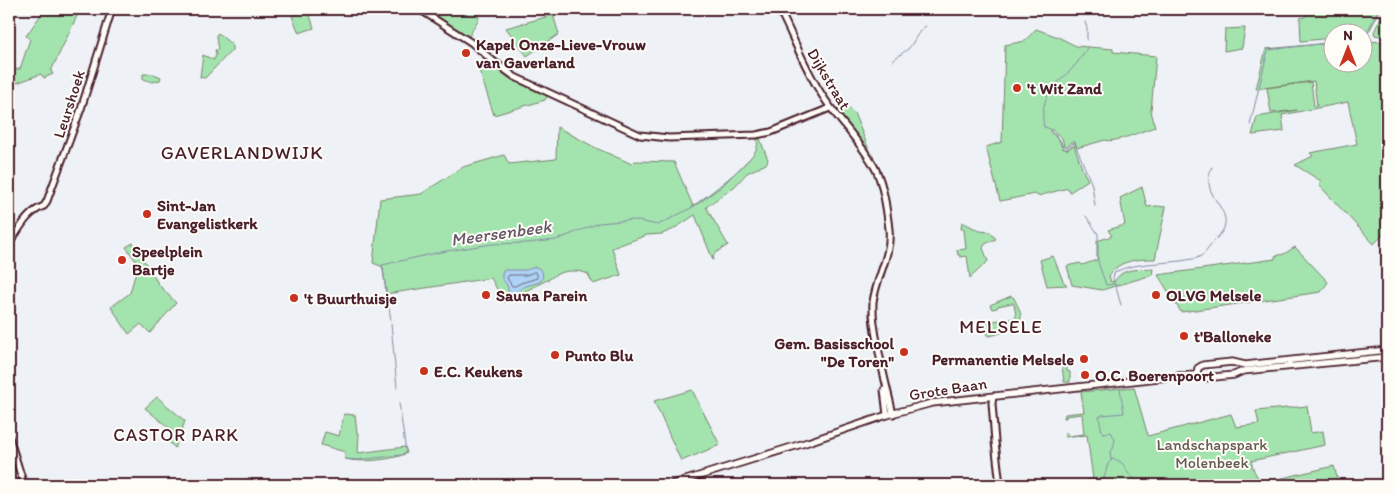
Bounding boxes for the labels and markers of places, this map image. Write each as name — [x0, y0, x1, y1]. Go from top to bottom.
place label: Kapel Onze-Lieve-Vrouw van Gaverland — [476, 35, 646, 72]
marker: Kapel Onze-Lieve-Vrouw van Gaverland — [460, 47, 472, 59]
place label: 't Wit Zand — [1027, 79, 1102, 98]
marker: 't Wit Zand — [1011, 82, 1023, 94]
place label: Sint-Jan Evangelistkerk — [157, 196, 258, 234]
marker: Sint-Jan Evangelistkerk — [141, 208, 153, 220]
place label: Speelplein Bartje — [132, 242, 203, 280]
marker: Speelplein Bartje — [116, 254, 128, 266]
place label: Sauna Parein — [496, 286, 588, 305]
place label: OLVG Melsele — [1166, 286, 1262, 305]
place label: 't Buurthuisje — [304, 289, 397, 309]
marker: Sauna Parein — [480, 289, 492, 301]
marker: OLVG Melsele — [1150, 289, 1162, 301]
marker: 't Buurthuisje — [288, 292, 300, 304]
place label: t'Balloneke — [1194, 327, 1272, 346]
marker: t'Balloneke — [1178, 330, 1190, 342]
place label: Gem. Basisschool "De Toren" — [774, 334, 894, 371]
place label: Punto Blu — [565, 346, 633, 365]
marker: Gem. Basisschool "De Toren" — [898, 346, 910, 358]
marker: Punto Blu — [549, 349, 561, 361]
place label: Permanentie Melsele — [932, 350, 1074, 369]
marker: Permanentie Melsele — [1078, 353, 1090, 365]
place label: E.C. Keukens — [434, 362, 523, 381]
marker: E.C. Keukens — [418, 365, 430, 377]
place label: O.C. Boerenpoort — [1095, 366, 1214, 386]
marker: O.C. Boerenpoort — [1079, 369, 1091, 381]

